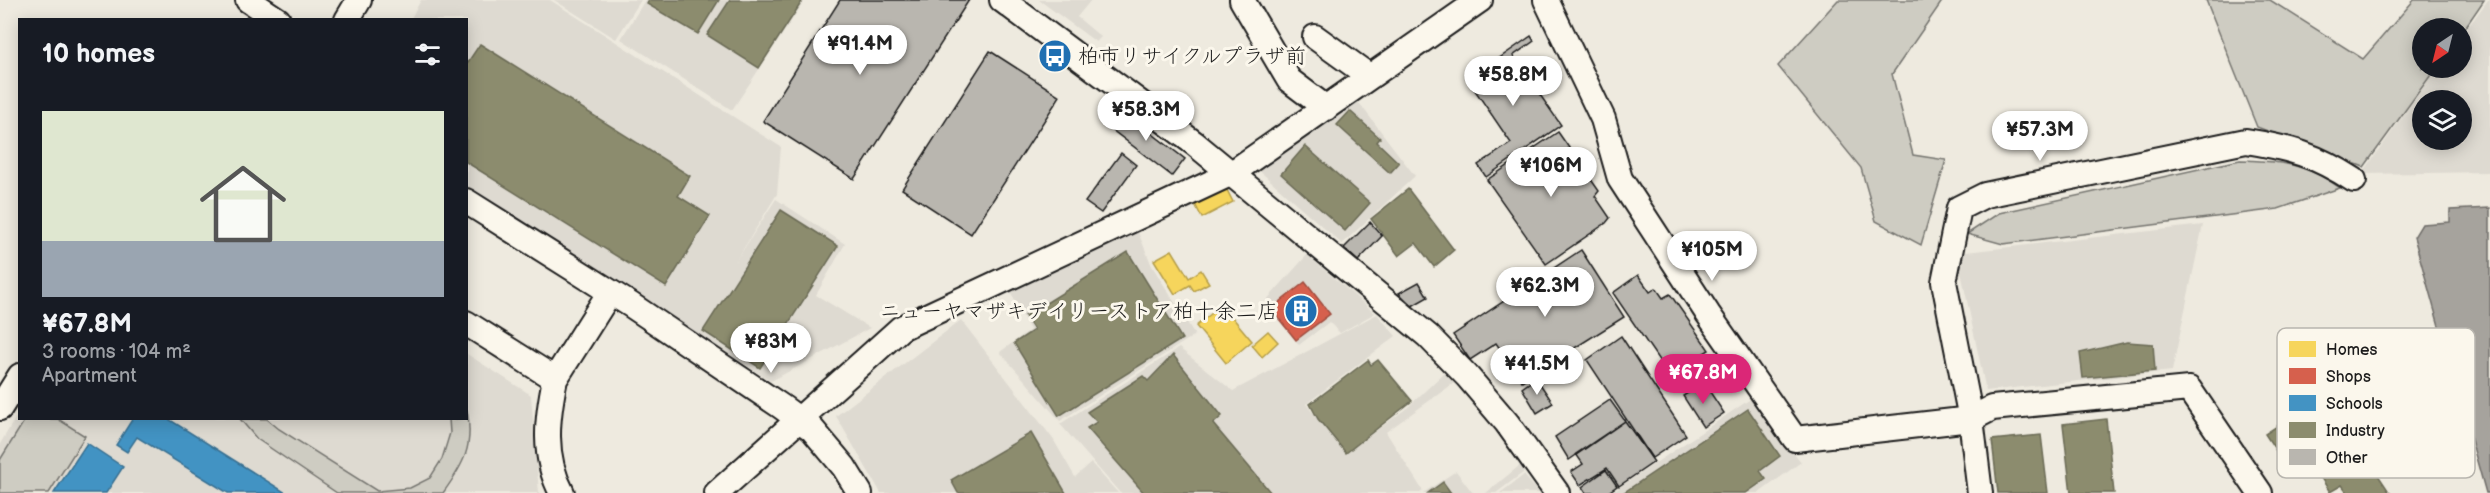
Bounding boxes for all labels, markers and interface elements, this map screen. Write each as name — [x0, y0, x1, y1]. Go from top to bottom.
north arrow — [2412, 18, 2472, 78]
map controls — [2412, 18, 2472, 150]
pin: ¥91.4M — [811, 25, 909, 76]
text: ¥91.4M — [827, 32, 893, 56]
icon: filters — [411, 38, 444, 71]
bus stop icon: 柏市リサイクルプラザ前 — [1037, 38, 1073, 74]
text: 10 homes — [42, 39, 155, 70]
place label: 柏市リサイクルプラザ前 — [1078, 44, 1306, 69]
pin: ¥58.8M — [1464, 56, 1562, 107]
text: ¥58.8M — [1478, 63, 1548, 87]
button: layers — [2412, 90, 2472, 150]
pin: ¥58.3M — [1097, 91, 1195, 142]
text: ¥58.3M — [1111, 98, 1181, 122]
pin: ¥57.3M — [1991, 111, 2089, 162]
text: ¥57.3M — [2006, 118, 2074, 142]
pin: ¥106M — [1509, 147, 1593, 198]
icon: home — [189, 150, 297, 258]
text: ¥106M — [1520, 154, 1582, 178]
pin: ¥105M — [1670, 231, 1754, 282]
text: ¥105M — [1681, 238, 1743, 262]
pin: ¥62.3M — [1496, 267, 1594, 318]
text: ¥62.3M — [1510, 274, 1580, 298]
building icon: ニューヤマザキデイリーストア柏十余二店 — [1283, 293, 1319, 329]
place label: ニューヤマザキデイリーストア柏十余二店 — [879, 299, 1278, 324]
text: ¥67.8M — [42, 309, 132, 340]
pin: ¥83M — [735, 323, 807, 374]
legend — [2277, 328, 2475, 478]
text: ¥83M — [744, 330, 798, 354]
text: 3 rooms · 104 m² — [42, 340, 191, 364]
text: Homes — [2326, 341, 2378, 360]
pin: ¥41.5M — [1488, 345, 1586, 396]
text: ¥41.5M — [1504, 352, 1570, 376]
pin: ¥67.8M — [1654, 354, 1752, 405]
text: ¥67.8M — [1668, 361, 1738, 385]
text: Apartment — [42, 364, 137, 388]
text: Shops — [2326, 368, 2371, 387]
text: Schools — [2326, 395, 2383, 414]
text: Industry — [2326, 422, 2385, 441]
text: Other — [2326, 449, 2367, 468]

